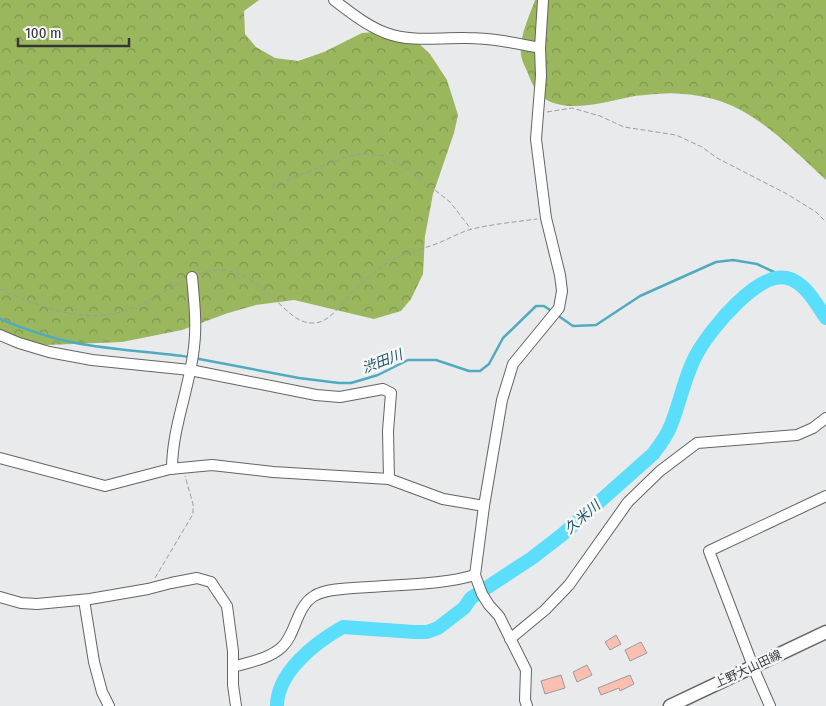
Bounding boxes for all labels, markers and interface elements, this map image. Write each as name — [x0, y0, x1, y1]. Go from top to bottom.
scale bar — [18, 15, 129, 47]
text: 100 m — [25, 24, 62, 42]
water label: 渋田川 — [360, 345, 407, 377]
water label: 久米川 — [561, 496, 605, 538]
street label: 上野大山田線 — [712, 647, 784, 691]

